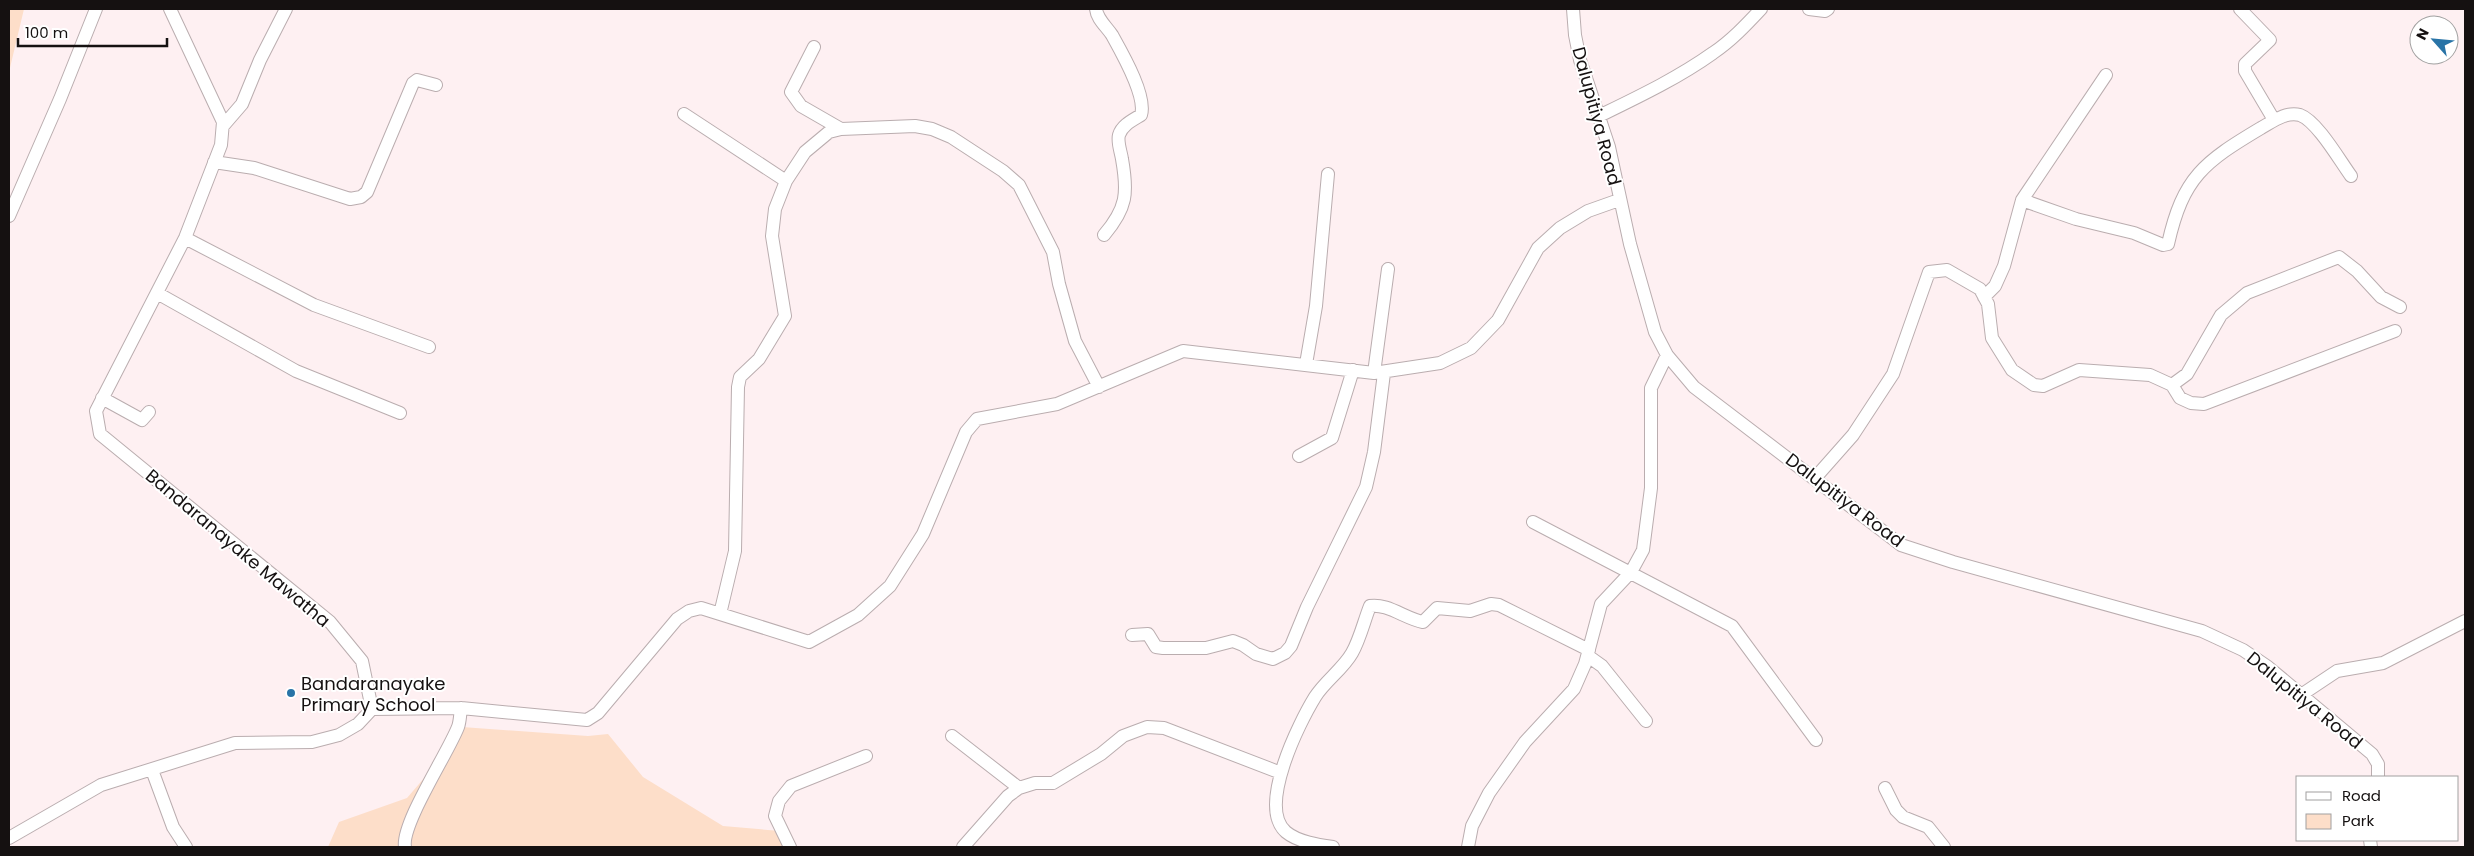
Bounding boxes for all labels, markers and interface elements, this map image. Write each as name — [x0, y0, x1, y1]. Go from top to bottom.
scale bar — [18, 15, 166, 47]
north arrow — [2409, 15, 2459, 65]
text: 100 m — [25, 22, 68, 43]
text: N — [2411, 25, 2434, 43]
street label: Dalupitiya Road — [1567, 44, 1627, 188]
street label: Dalupitiya Road — [1781, 447, 1909, 553]
street label: Bandaranayake Mawatha — [140, 463, 336, 633]
street label: Dalupitiya Road — [2242, 646, 2368, 754]
place label: Bandaranayake Primary School — [301, 671, 445, 717]
marker: Bandaranayake Primary School — [285, 687, 297, 699]
legend — [2296, 776, 2459, 841]
text: Road — [2342, 785, 2381, 806]
text: Park — [2342, 810, 2374, 831]

